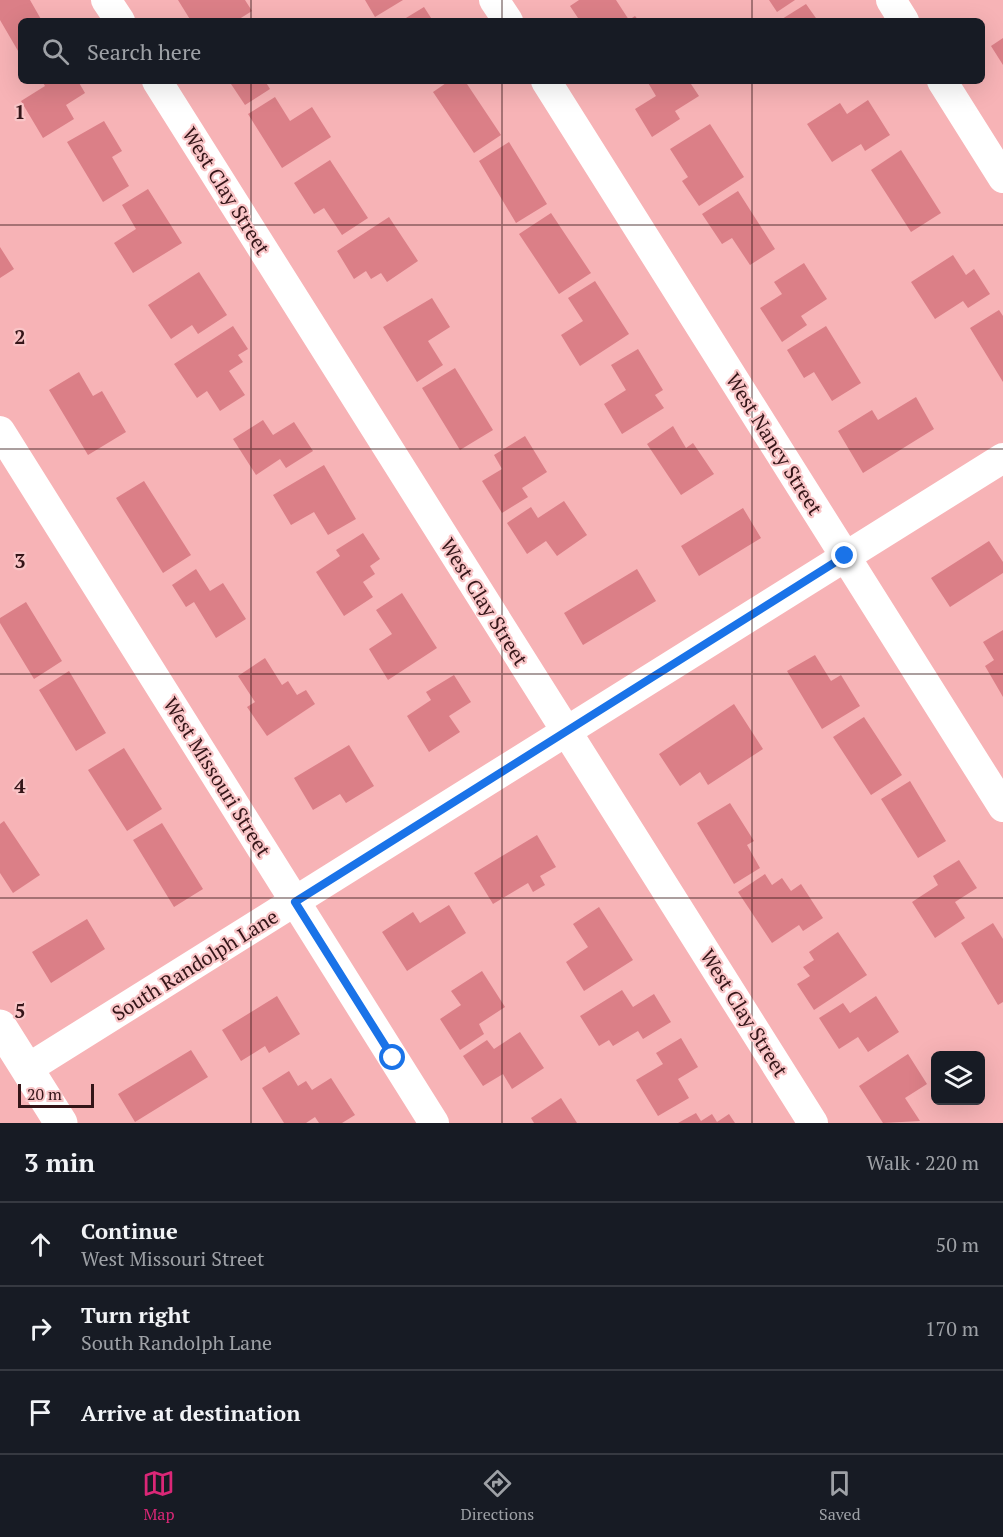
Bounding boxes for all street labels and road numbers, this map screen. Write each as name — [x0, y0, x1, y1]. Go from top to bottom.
street label: West Clay Street — [176, 122, 277, 260]
street label: West Nancy Street — [720, 368, 829, 520]
street label: West Clay Street — [434, 533, 535, 671]
street label: West Missouri Street — [157, 692, 278, 862]
street label: South Randolph Lane — [107, 902, 283, 1027]
street label: West Clay Street — [694, 944, 795, 1082]

